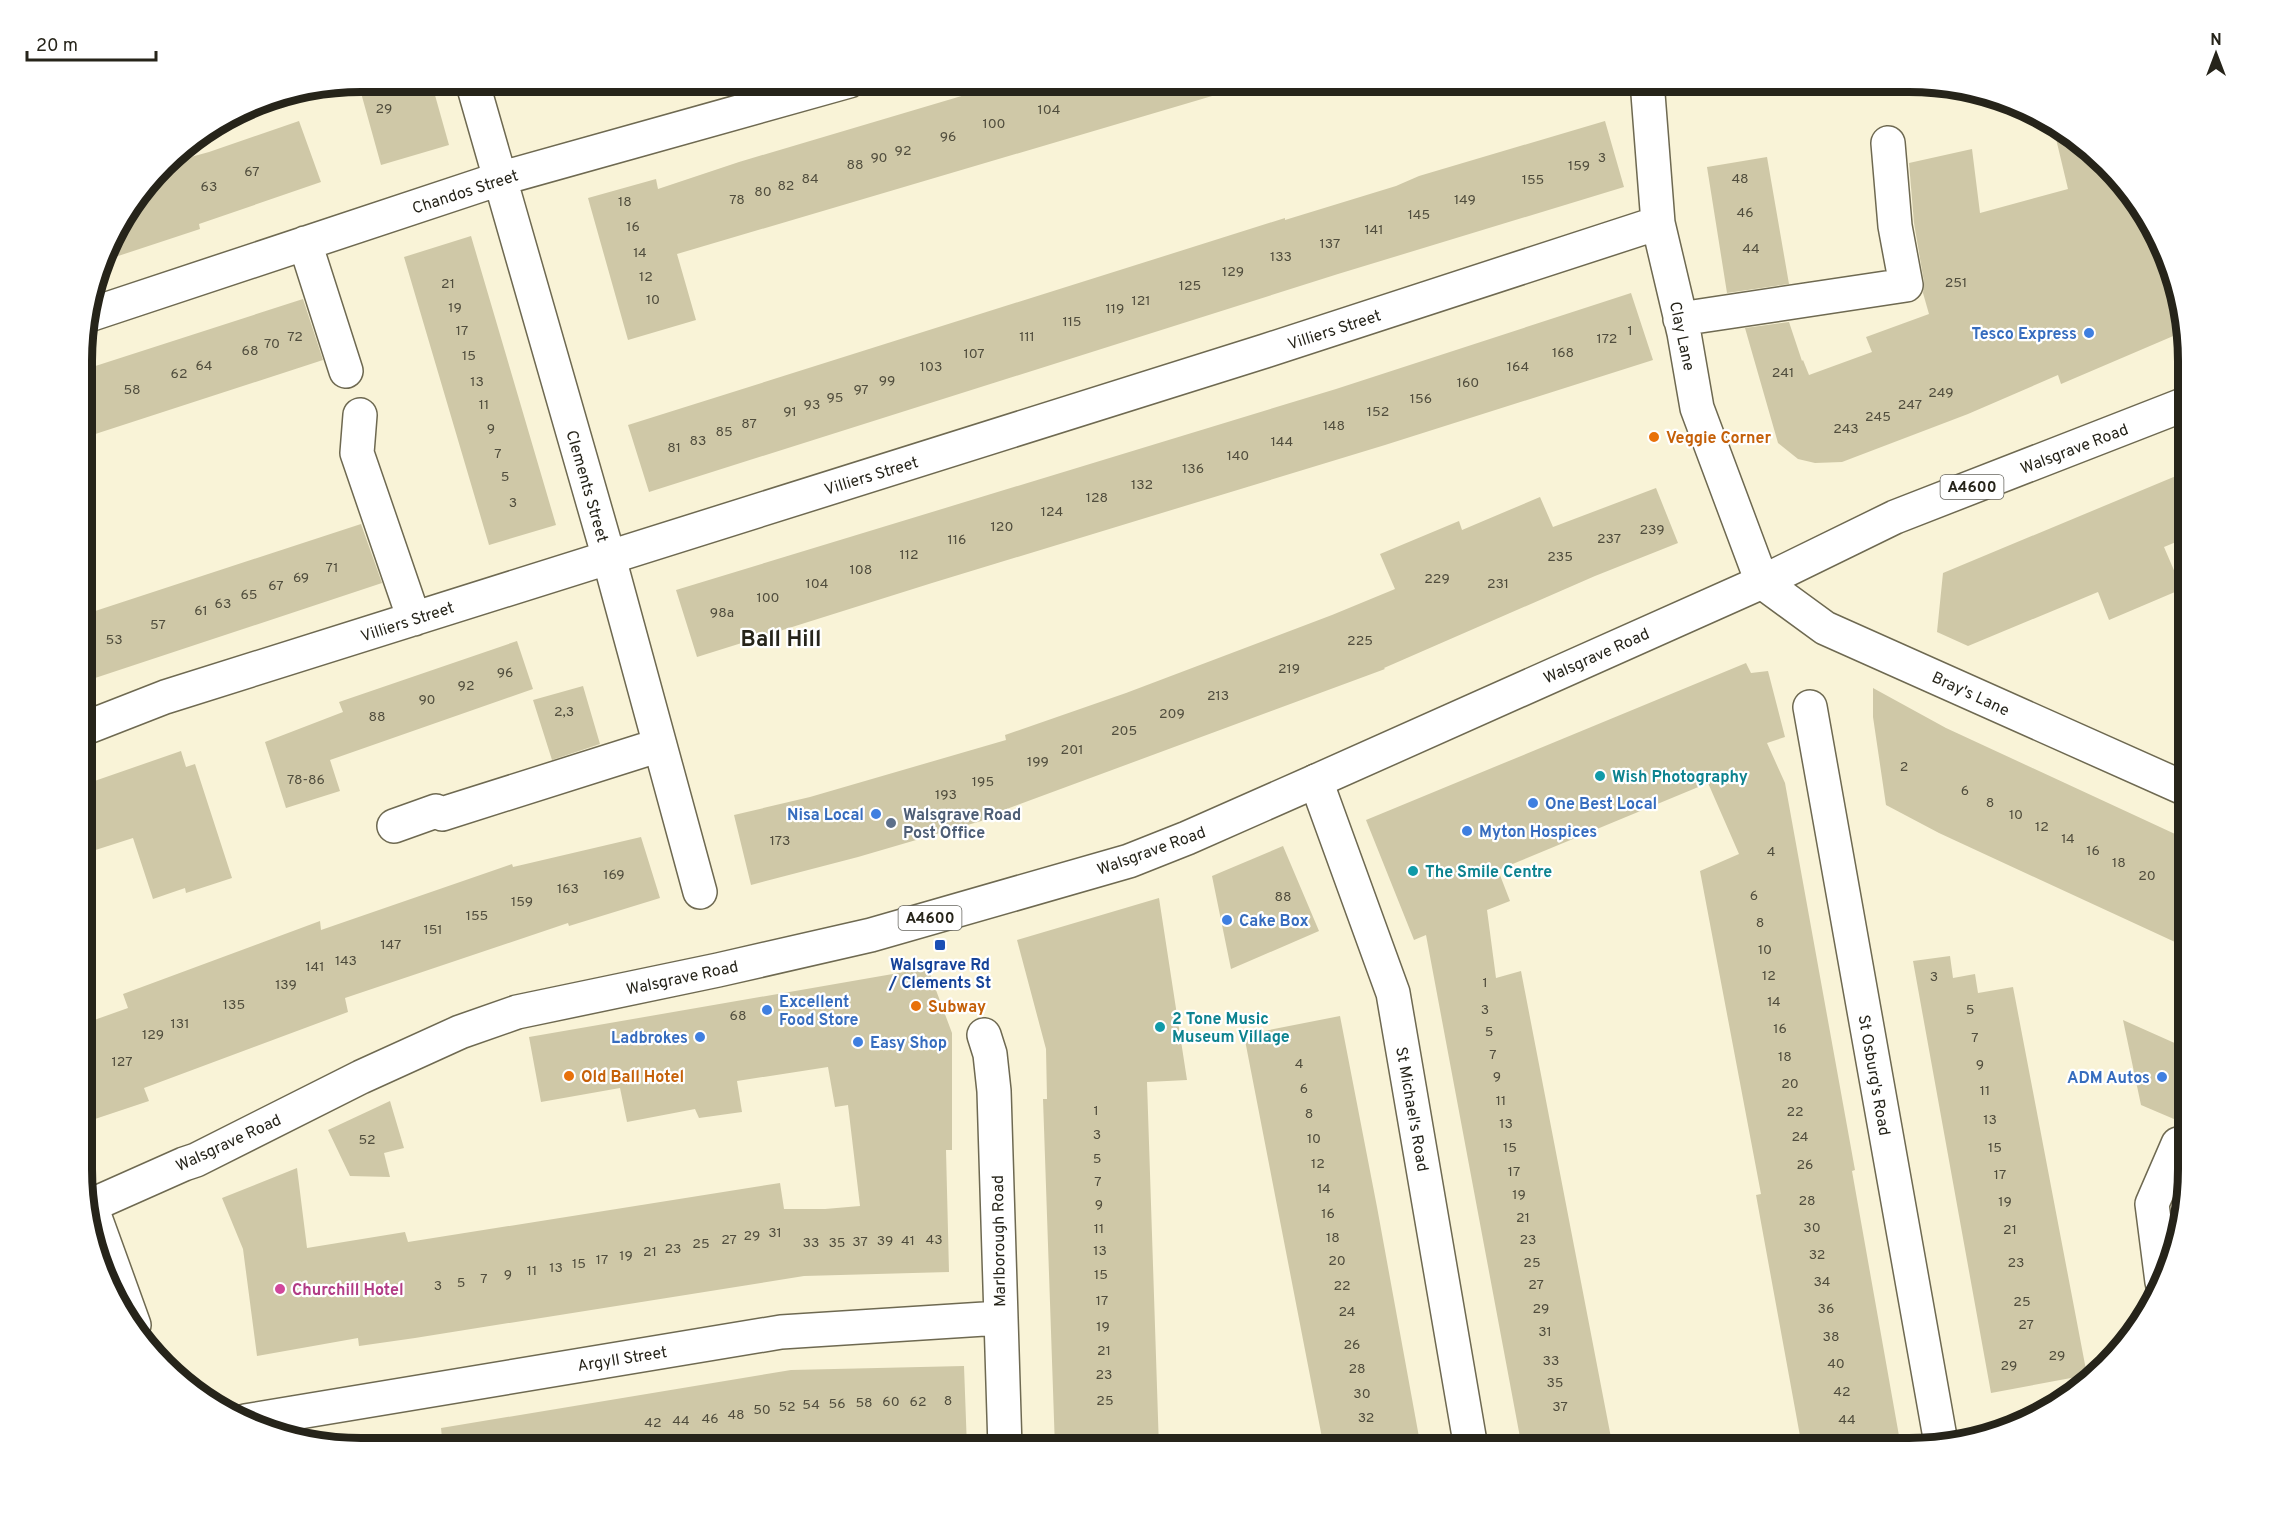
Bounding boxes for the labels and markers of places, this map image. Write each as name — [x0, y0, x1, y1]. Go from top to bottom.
place label: Tesco Express — [1971, 325, 2077, 345]
marker: Tesco Express — [2082, 326, 2096, 340]
place label: Veggie Corner — [1666, 429, 1771, 449]
marker: Veggie Corner — [1647, 430, 1661, 444]
place label: Wish Photography — [1612, 768, 1748, 788]
marker: Wish Photography — [1593, 769, 1607, 783]
place label: One Best Local — [1545, 795, 1657, 815]
marker: One Best Local — [1526, 796, 1540, 810]
place label: Nisa Local — [787, 806, 864, 826]
place label: Walsgrave Road Post Office — [903, 806, 1021, 844]
marker: Nisa Local — [869, 807, 883, 821]
marker: Walsgrave Road Post Office — [884, 816, 898, 830]
place label: Myton Hospices — [1479, 823, 1597, 843]
marker: Myton Hospices — [1460, 824, 1474, 838]
place label: The Smile Centre — [1425, 863, 1552, 883]
marker: The Smile Centre — [1406, 864, 1420, 878]
place label: Cake Box — [1239, 912, 1309, 932]
marker: Cake Box — [1220, 913, 1234, 927]
marker: Walsgrave Rd / Clements St — [933, 938, 947, 952]
place label: Walsgrave Rd / Clements St — [888, 956, 991, 994]
place label: Excellent Food Store — [779, 993, 859, 1031]
place label: Subway — [928, 998, 986, 1018]
marker: Subway — [909, 999, 923, 1013]
marker: Excellent Food Store — [760, 1003, 774, 1017]
place label: 2 Tone Music Museum Village — [1172, 1010, 1290, 1048]
marker: 2 Tone Music Museum Village — [1153, 1020, 1167, 1034]
place label: Ladbrokes — [611, 1029, 688, 1049]
marker: Ladbrokes — [693, 1030, 707, 1044]
place label: Easy Shop — [870, 1034, 947, 1054]
marker: Easy Shop — [851, 1035, 865, 1049]
place label: Old Ball Hotel — [581, 1068, 684, 1088]
marker: Old Ball Hotel — [562, 1069, 576, 1083]
place label: ADM Autos — [2067, 1069, 2150, 1089]
marker: ADM Autos — [2155, 1070, 2169, 1084]
place label: Churchill Hotel — [292, 1281, 404, 1301]
marker: Churchill Hotel — [273, 1282, 287, 1296]

